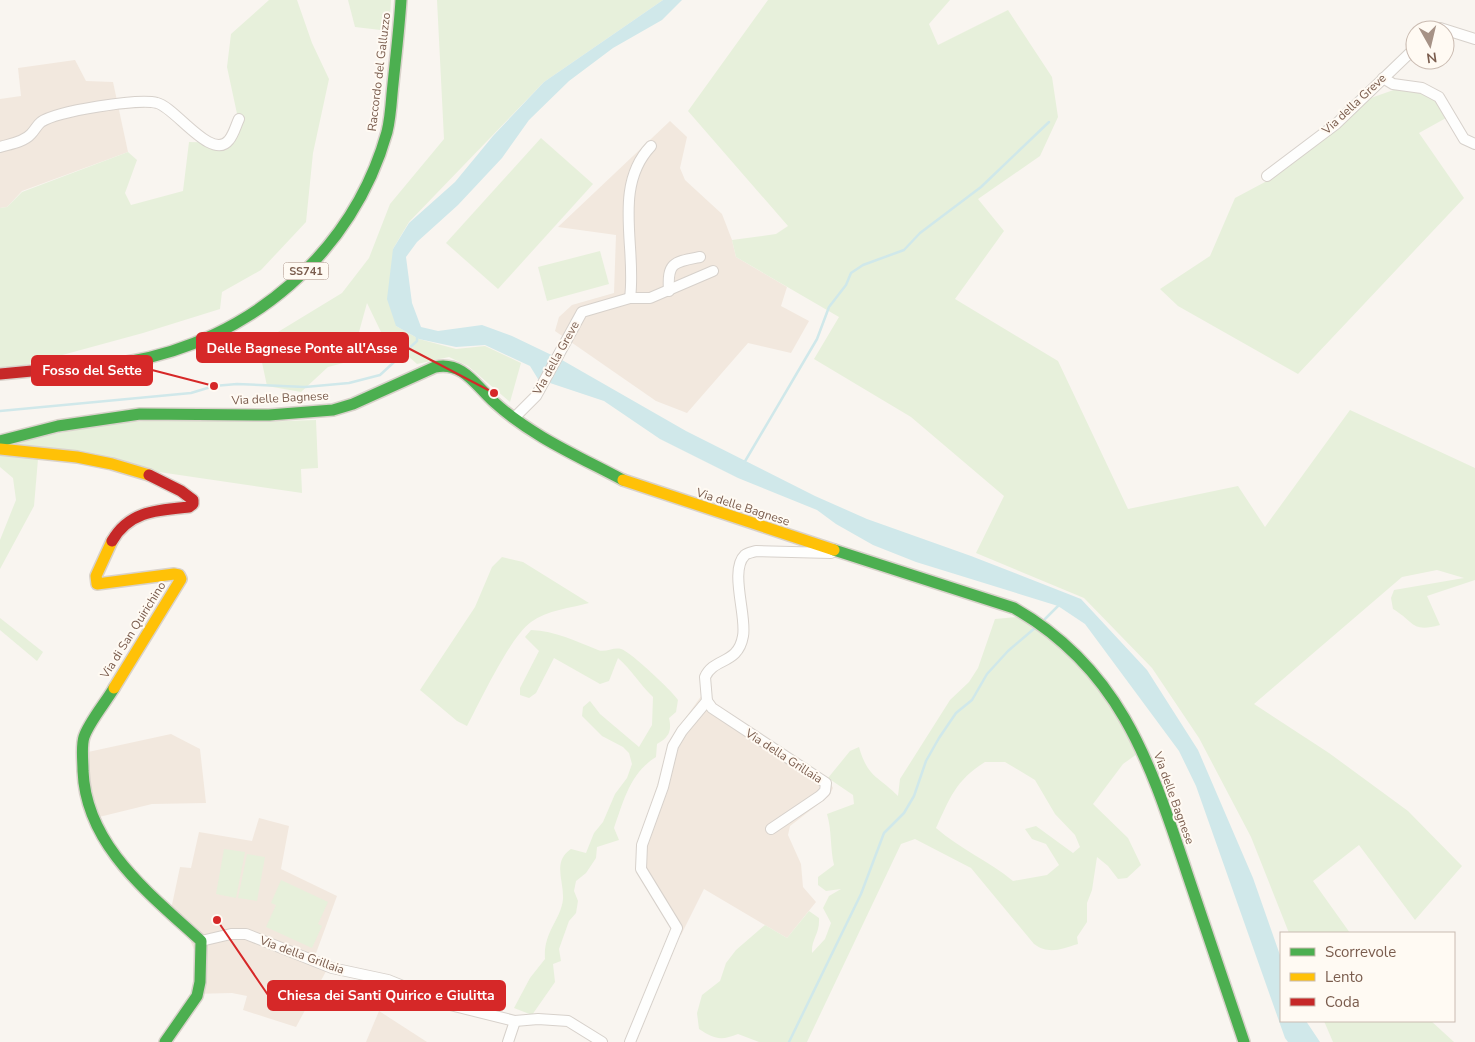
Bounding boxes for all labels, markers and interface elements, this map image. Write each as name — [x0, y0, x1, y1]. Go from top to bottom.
street label: Raccordo del Galluzzo — [364, 11, 394, 132]
north arrow — [1405, 20, 1455, 70]
text: N — [1425, 47, 1438, 68]
street label: Via della Greve — [1318, 70, 1389, 139]
road number: SS741 — [284, 262, 328, 280]
street label: Via della Greve — [529, 318, 583, 399]
callout: Delle Bagnese Ponte all'Asse — [197, 333, 408, 362]
text: Delle Bagnese Ponte all'Asse — [207, 339, 398, 358]
callout: Fosso del Sette — [32, 356, 152, 385]
text: Fosso del Sette — [42, 361, 142, 380]
street label: Via delle Bagnese — [230, 387, 329, 409]
street label: Via delle Bagnese — [693, 484, 792, 530]
street label: Via di San Quirichino — [96, 578, 169, 682]
street label: Via della Grillaia — [742, 725, 826, 787]
street label: Via delle Bagnese — [1150, 749, 1198, 846]
street label: Via della Grillaia — [257, 932, 346, 978]
legend — [1280, 932, 1455, 1022]
text: Scorrevole — [1325, 942, 1396, 962]
text: Lento — [1325, 967, 1363, 987]
callout: Chiesa dei Santi Quirico e Giulitta — [268, 981, 505, 1010]
text: Chiesa dei Santi Quirico e Giulitta — [277, 986, 495, 1005]
text: Coda — [1325, 992, 1360, 1012]

